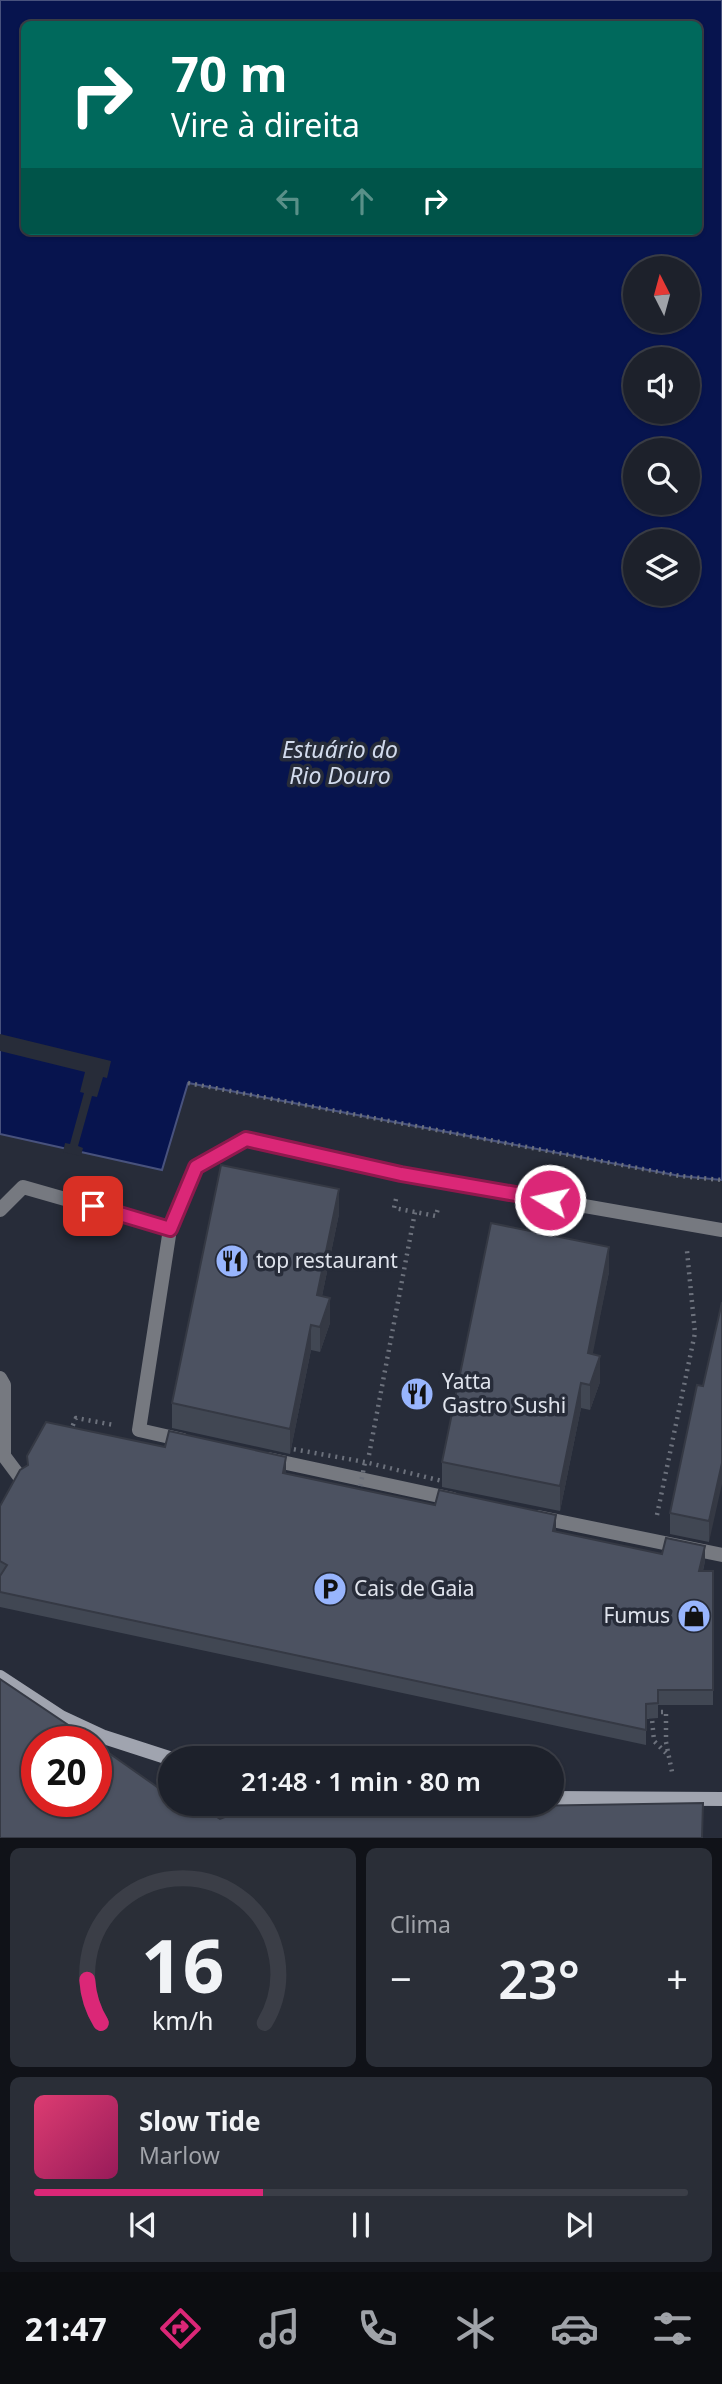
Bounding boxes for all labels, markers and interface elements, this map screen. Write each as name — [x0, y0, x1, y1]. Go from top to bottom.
text: 70 m — [171, 40, 288, 106]
icon: right — [56, 49, 147, 140]
text: Vire à direita — [171, 103, 360, 146]
icon: left — [270, 182, 308, 220]
icon: ahead — [343, 182, 381, 220]
icon: right — [416, 182, 454, 220]
north arrow — [623, 256, 700, 332]
map controls — [623, 256, 700, 606]
button: sound — [623, 347, 700, 424]
button: search — [623, 438, 700, 515]
button: layers — [623, 529, 700, 606]
water label: Estuário do Rio Douro — [282, 733, 398, 791]
position arrow — [513, 1163, 587, 1237]
pin — [63, 1176, 123, 1236]
icon: arrive — [74, 1187, 112, 1225]
restaurant icon: top restaurant — [213, 1242, 251, 1280]
place label: top restaurant — [256, 1246, 398, 1274]
place label: Yatta Gastro Sushi — [442, 1367, 566, 1419]
restaurant icon: Yatta Gastro Sushi — [398, 1375, 436, 1413]
parking icon: Cais de Gaia — [311, 1570, 349, 1608]
place label: Cais de Gaia — [354, 1574, 474, 1602]
shop icon: Fumus — [675, 1597, 713, 1635]
place label: Fumus — [603, 1601, 670, 1629]
speed limit sign: 20 — [21, 1726, 112, 1817]
text: 21:48 · 1 min · 80 m — [241, 1763, 481, 1799]
text: Clima — [390, 1908, 451, 1940]
text: 16 — [141, 1916, 225, 2015]
text: 23° — [498, 1943, 580, 2014]
text: − — [390, 1952, 412, 2004]
text: + — [666, 1952, 688, 2004]
text: km/h — [152, 2003, 214, 2037]
text: Slow Tide — [139, 2103, 261, 2139]
text: Marlow — [139, 2139, 220, 2171]
icon: previous — [124, 2206, 162, 2244]
icon: pause — [342, 2206, 380, 2244]
icon: next — [560, 2206, 598, 2244]
icon: directions — [156, 2304, 205, 2353]
icon: music — [255, 2304, 304, 2353]
icon: phone — [353, 2304, 402, 2353]
icon: climate — [451, 2304, 500, 2353]
icon: car — [550, 2304, 599, 2353]
icon: filters — [648, 2304, 697, 2353]
text: 21:47 — [25, 2307, 107, 2350]

